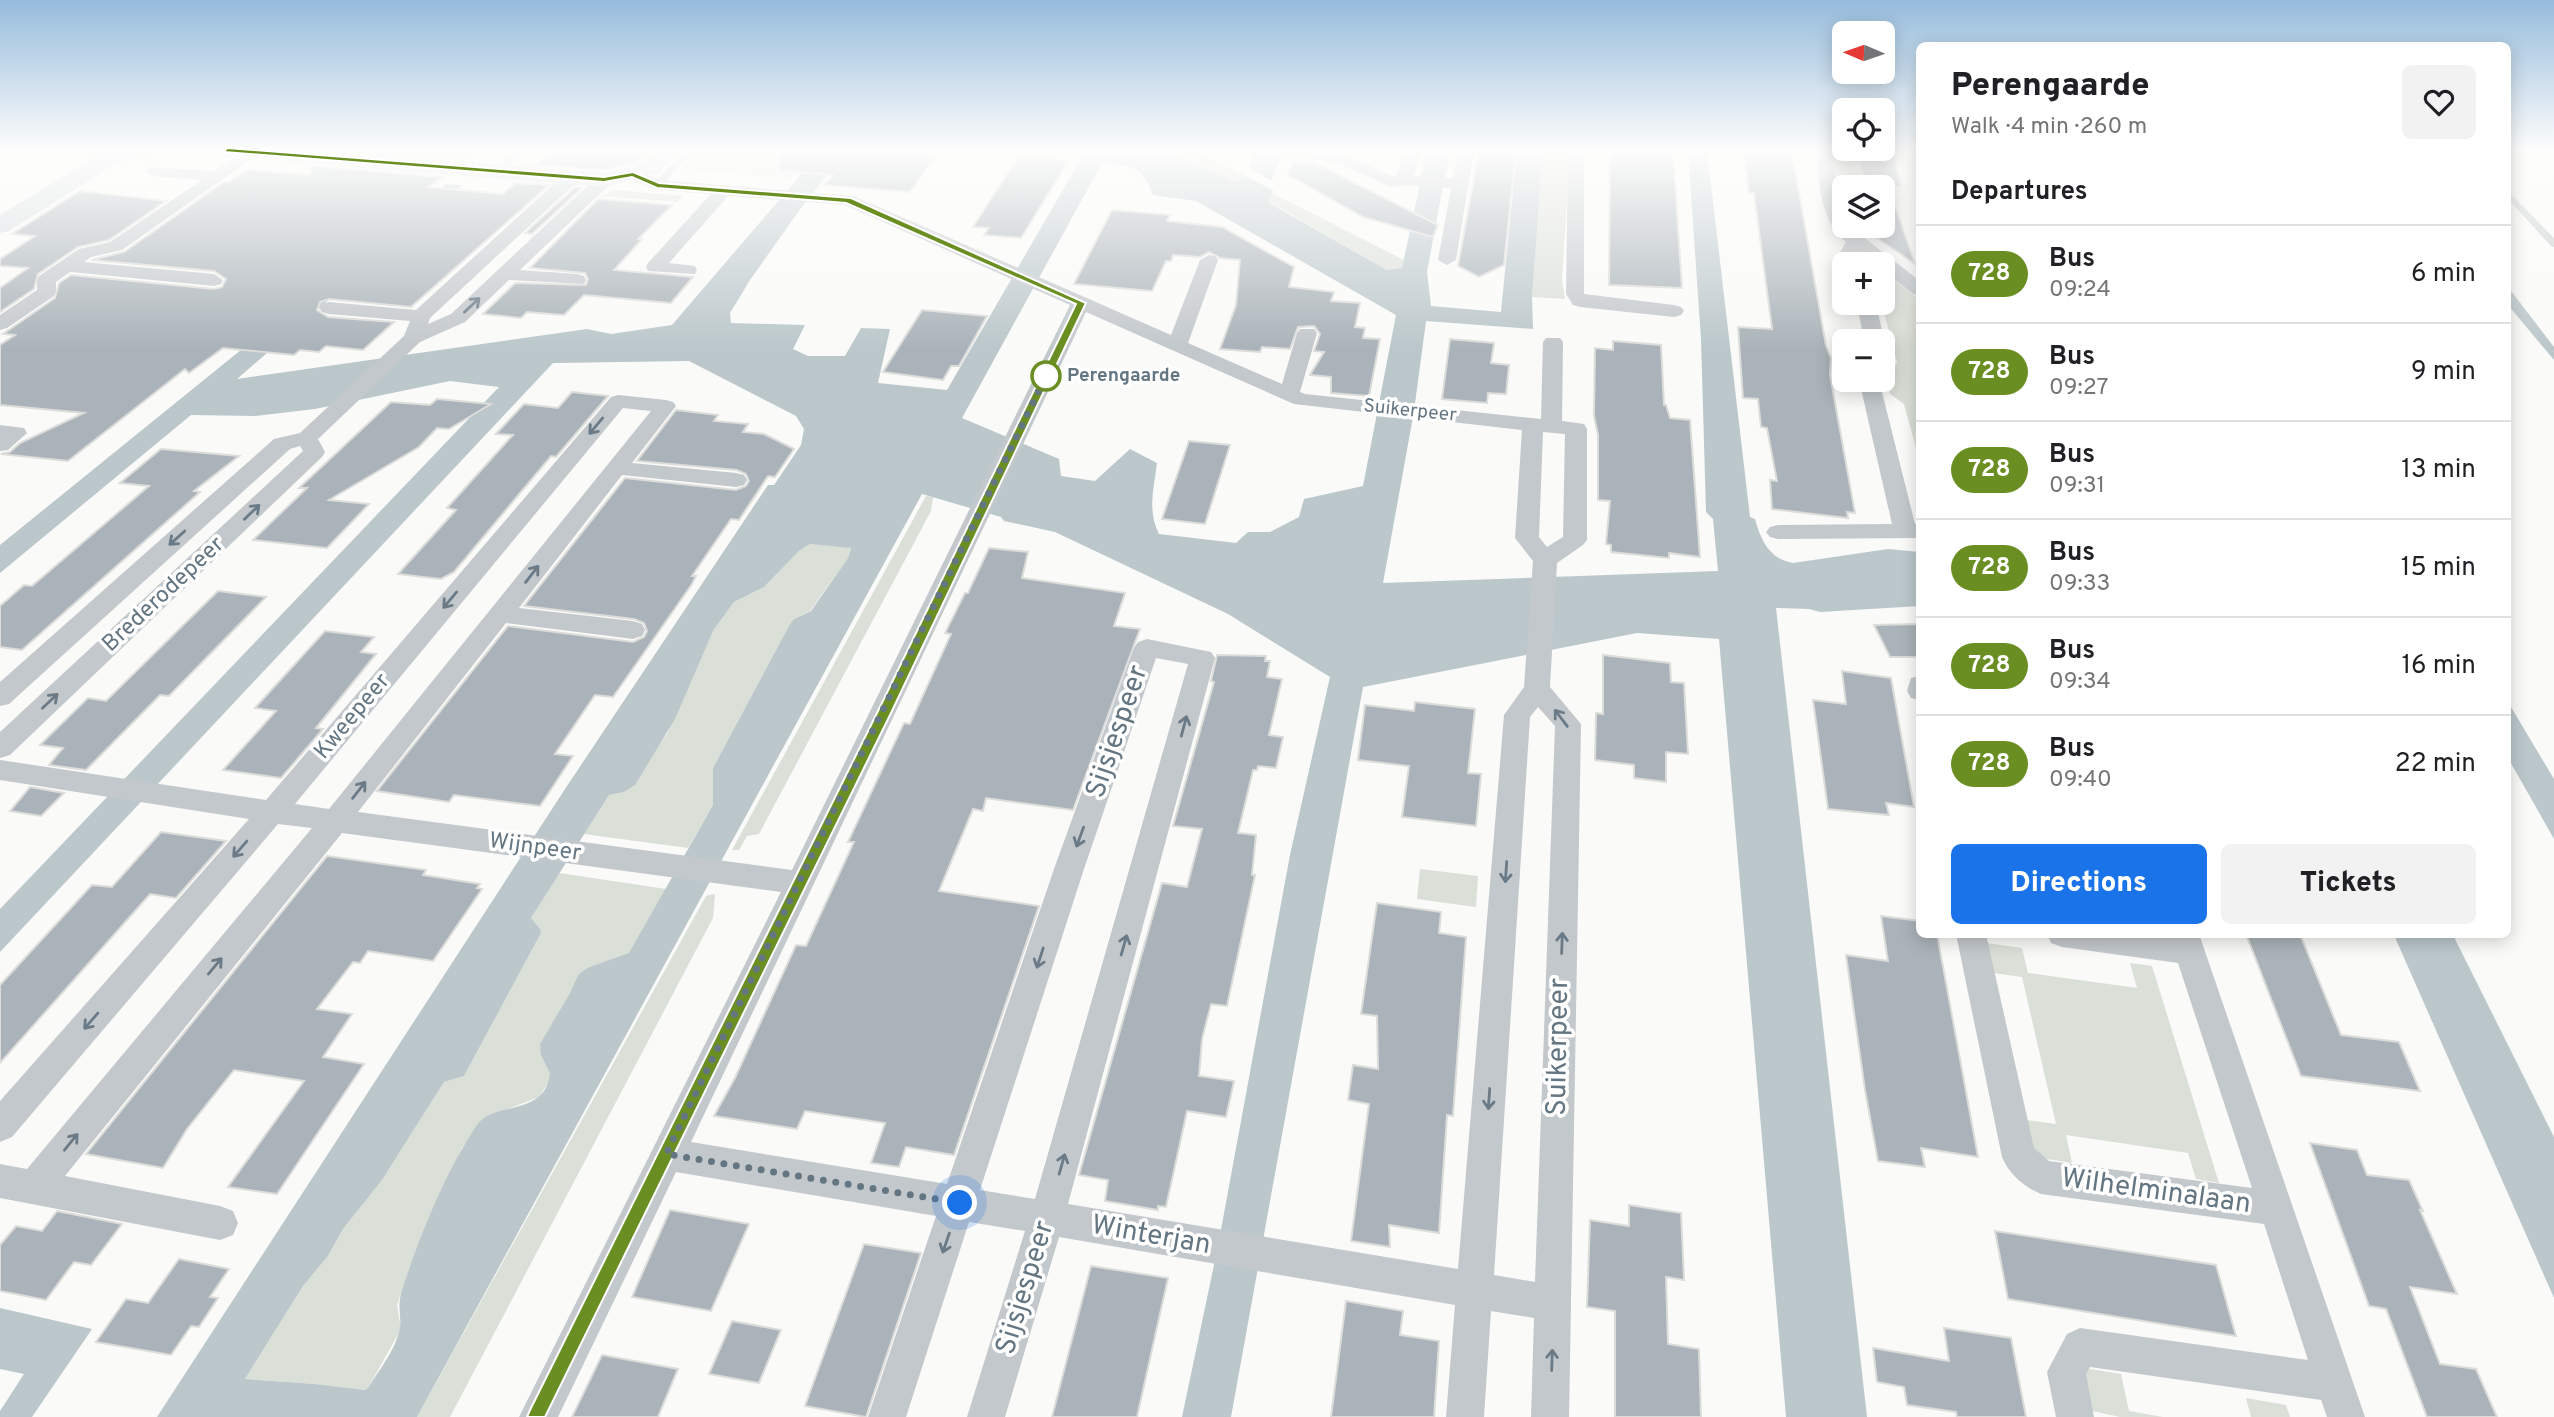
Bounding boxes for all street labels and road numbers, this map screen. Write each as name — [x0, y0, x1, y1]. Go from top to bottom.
street label: Suikerpeer — [1362, 394, 1458, 428]
street label: Brederodepeer — [97, 531, 231, 659]
street label: Sijsjespeer — [1079, 661, 1158, 803]
street label: Kweepeer — [309, 668, 397, 766]
street label: Wijnpeer — [487, 827, 583, 869]
street label: Suikerpeer — [1540, 978, 1578, 1116]
street label: Wilhelminalaan — [2059, 1161, 2253, 1223]
street label: Winterjan — [1089, 1208, 1213, 1264]
street label: Sijsjespeer — [989, 1217, 1063, 1359]

